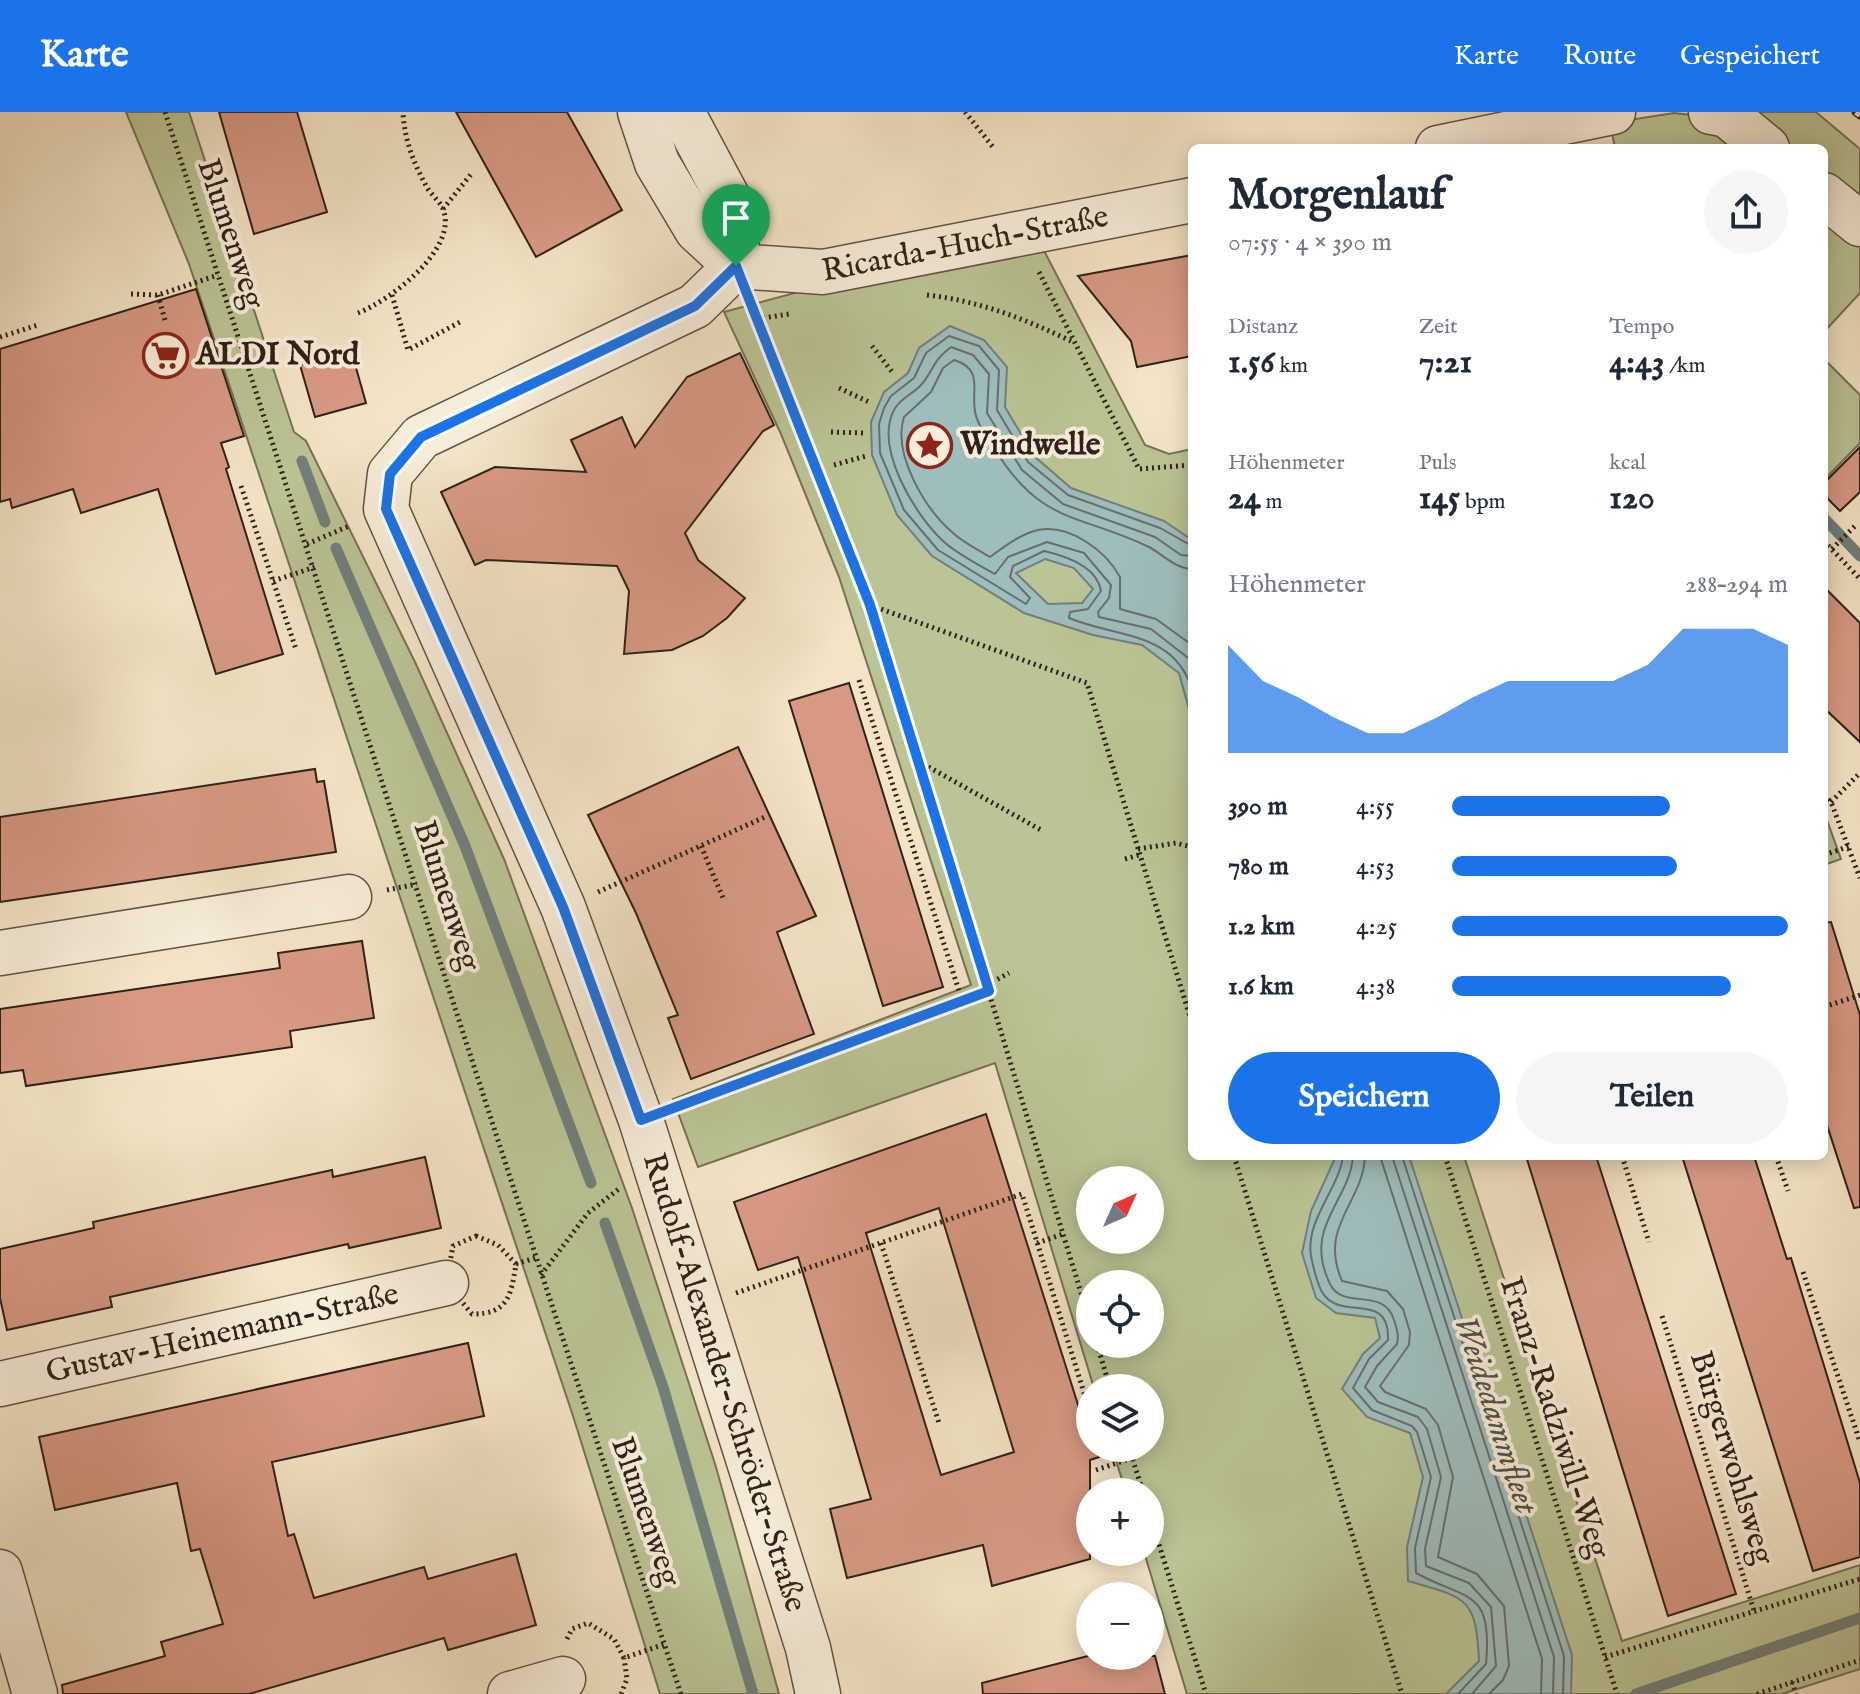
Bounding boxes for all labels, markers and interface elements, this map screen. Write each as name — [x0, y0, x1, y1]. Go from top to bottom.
text: Karte — [40, 32, 128, 80]
text: Karte — [1454, 39, 1519, 74]
text: Route — [1563, 39, 1636, 74]
text: Gespeichert — [1680, 39, 1820, 74]
street label: Blumenweg — [187, 154, 274, 315]
text: Morgenlauf — [1228, 168, 1446, 224]
button: share — [1704, 170, 1788, 254]
pin — [702, 184, 770, 266]
icon: arrive — [714, 196, 758, 240]
street label: Ricarda-Huch-Straße — [818, 196, 1112, 292]
text: 07:55 · 4 × 390 m — [1228, 226, 1392, 259]
text: Distanz — [1228, 313, 1298, 341]
text: Zeit — [1419, 313, 1458, 341]
text: Tempo — [1609, 313, 1674, 341]
supermarket icon: ALDI Nord — [141, 331, 189, 379]
place label: ALDI Nord — [194, 335, 360, 376]
text: 1.56 — [1228, 341, 1275, 384]
text: 7:21 — [1419, 341, 1472, 384]
text: 4:43 — [1609, 341, 1664, 384]
text: km — [1275, 352, 1308, 380]
text: /km — [1664, 352, 1705, 380]
place icon: Windwelle — [905, 421, 953, 469]
place label: Windwelle — [959, 425, 1101, 466]
text: Höhenmeter — [1228, 449, 1345, 477]
text: Puls — [1419, 449, 1457, 477]
text: kcal — [1609, 449, 1646, 477]
text: 24 — [1228, 477, 1261, 520]
text: 145 — [1419, 477, 1460, 520]
text: 120 — [1609, 477, 1655, 520]
text: m — [1261, 488, 1282, 516]
text: bpm — [1460, 488, 1506, 516]
text: Höhenmeter — [1228, 568, 1366, 601]
text: 288–294 m — [1685, 568, 1788, 601]
text: 390 m — [1228, 790, 1288, 823]
text: 4:55 — [1356, 790, 1394, 823]
street label: Blumenweg — [403, 816, 490, 977]
text: 780 m — [1228, 850, 1289, 883]
text: 4:53 — [1356, 850, 1395, 883]
text: 1.2 km — [1228, 910, 1295, 943]
text: 4:25 — [1356, 910, 1397, 943]
text: 1.6 km — [1228, 970, 1294, 1003]
text: 4:38 — [1356, 970, 1396, 1003]
button: Speichern — [1228, 1052, 1500, 1144]
button: Teilen — [1516, 1052, 1788, 1144]
street label: Rudolf-Alexander-Schröder-Straße — [632, 1148, 816, 1617]
north arrow — [1076, 1166, 1164, 1254]
map controls — [1076, 1166, 1164, 1670]
button: locate — [1076, 1270, 1164, 1358]
street label: Franz-Radziwill-Weg — [1489, 1272, 1619, 1564]
street label: Gustav-Heinemann-Straße — [42, 1274, 403, 1393]
water label: Weidedammfleet — [1443, 1310, 1548, 1521]
street label: Bürgerwohlsweg — [1679, 1346, 1783, 1570]
button: layers — [1076, 1374, 1164, 1462]
street label: Blumenweg — [600, 1432, 690, 1593]
button: + — [1076, 1478, 1164, 1566]
button: − — [1076, 1582, 1164, 1670]

